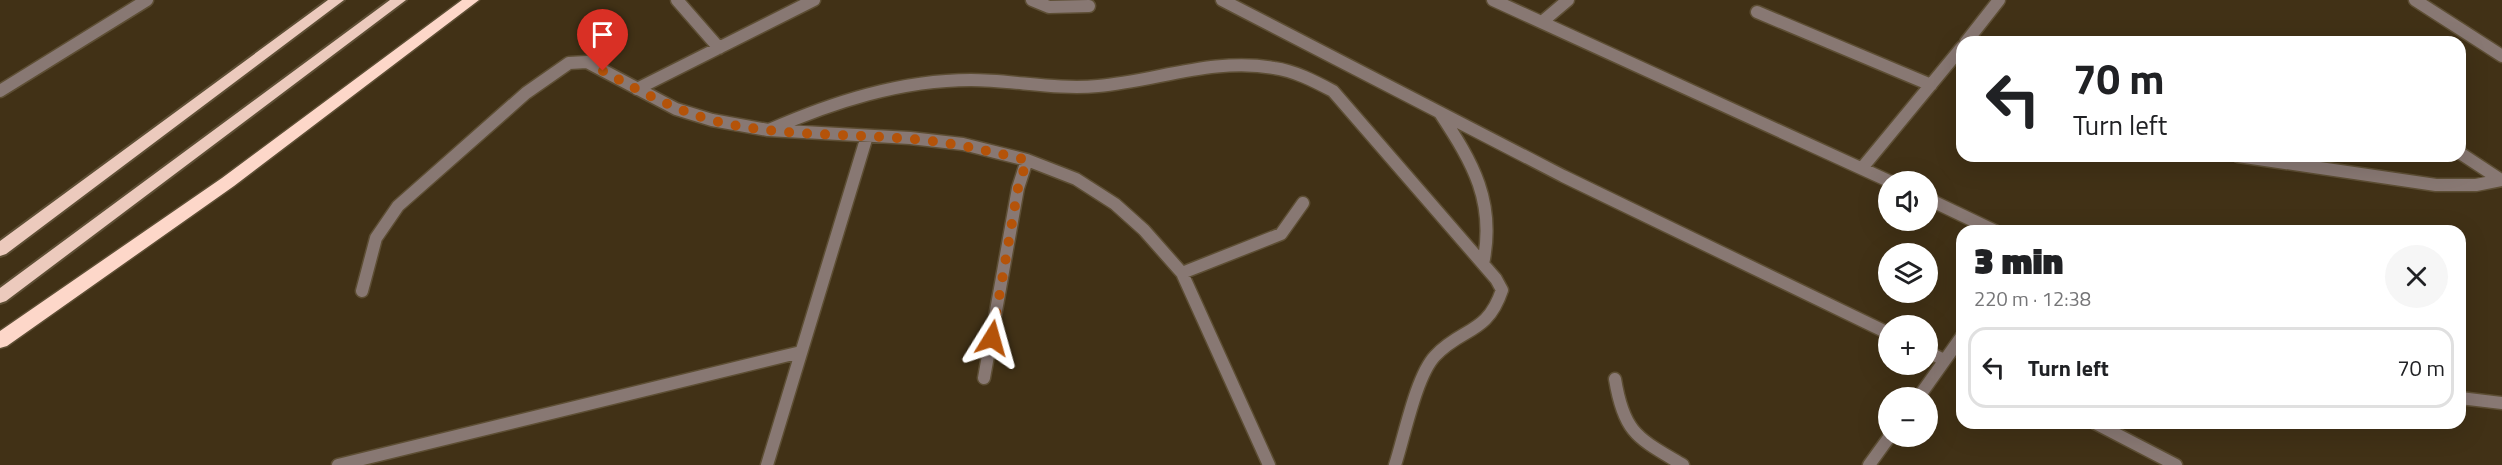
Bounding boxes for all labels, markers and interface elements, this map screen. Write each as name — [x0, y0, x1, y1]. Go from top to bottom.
pin — [577, 9, 628, 71]
icon: arrive — [586, 18, 619, 51]
text: 70 m — [2073, 46, 2165, 110]
icon: left — [1974, 60, 2052, 138]
text: Turn left — [2073, 104, 2167, 145]
map controls — [1878, 171, 1938, 447]
button: sound — [1878, 171, 1938, 231]
text: 3 min — [1974, 233, 2063, 288]
button: layers — [1878, 243, 1938, 303]
button: close — [2385, 245, 2448, 308]
text: 220 m · 12:38 — [1974, 283, 2091, 314]
position arrow — [960, 306, 1024, 370]
button: + — [1878, 315, 1938, 375]
icon: left — [1977, 351, 2010, 384]
text: Turn left — [2028, 351, 2109, 385]
text: 70 m — [2397, 351, 2445, 385]
button: − — [1878, 387, 1938, 447]

